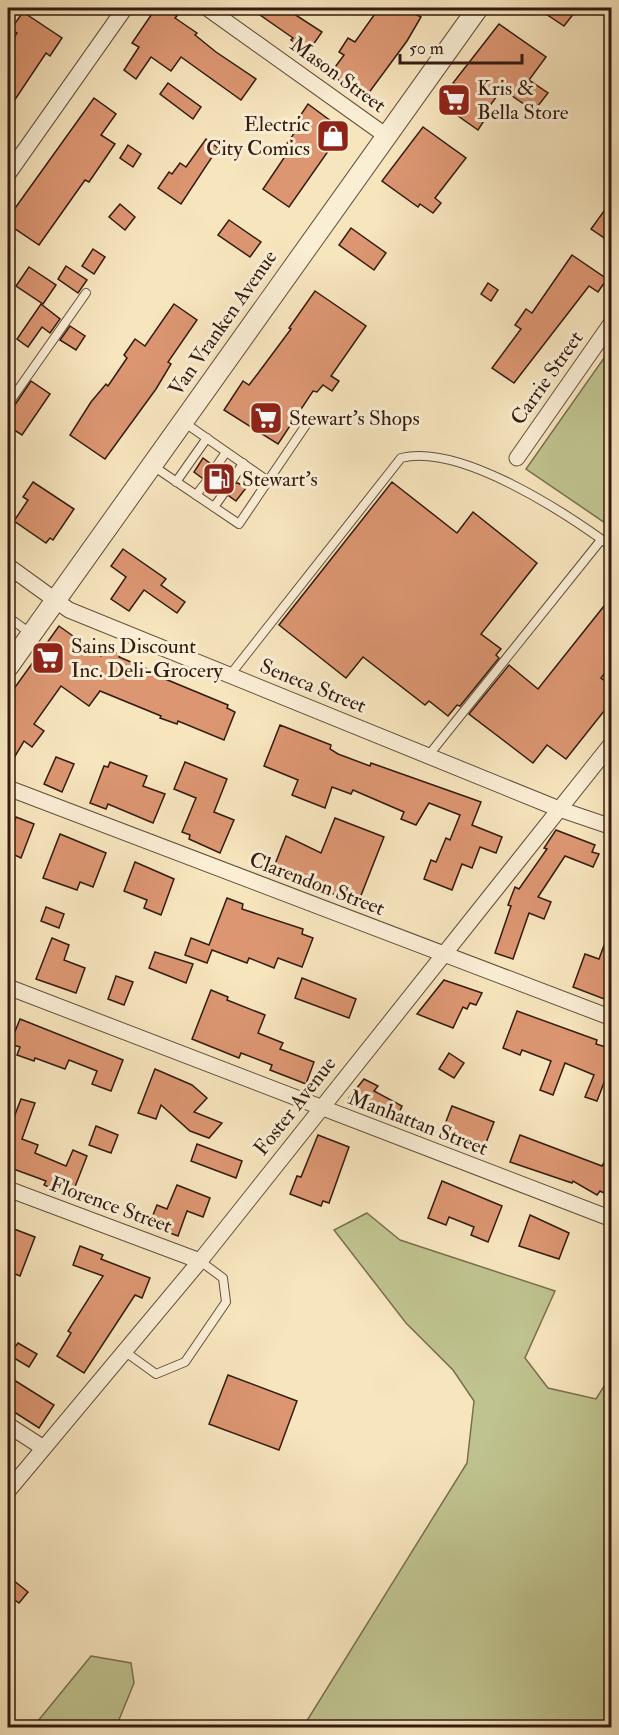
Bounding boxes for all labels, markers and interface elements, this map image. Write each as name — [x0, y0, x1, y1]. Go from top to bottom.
scale bar — [400, 27, 522, 65]
street label: Mason Street — [285, 31, 391, 119]
text: 50 m — [409, 37, 444, 60]
place label: Kris & Bella Store — [477, 75, 569, 126]
supermarket icon: Kris & Bella Store — [436, 82, 472, 118]
place label: Electric City Comics — [206, 111, 311, 162]
shop icon: Electric City Comics — [315, 118, 351, 154]
street label: Van Vranken Avenue — [163, 245, 283, 401]
street label: Carrie Street — [505, 326, 589, 430]
supermarket icon: Stewart's Shops — [248, 400, 284, 436]
place label: Stewart's Shops — [289, 405, 420, 432]
fuel station icon: Stewart's — [201, 461, 237, 497]
place label: Stewart's — [242, 466, 318, 493]
place label: Sains Discount Inc. Deli-Grocery — [71, 633, 224, 684]
supermarket icon: Sains Discount Inc. Deli-Grocery — [30, 640, 66, 676]
street label: Seneca Street — [256, 652, 370, 720]
street label: Clarendon Street — [245, 846, 389, 922]
street label: Foster Avenue — [248, 1051, 342, 1161]
street label: Manhattan Street — [344, 1084, 492, 1162]
street label: Florence Street — [46, 1170, 176, 1240]

